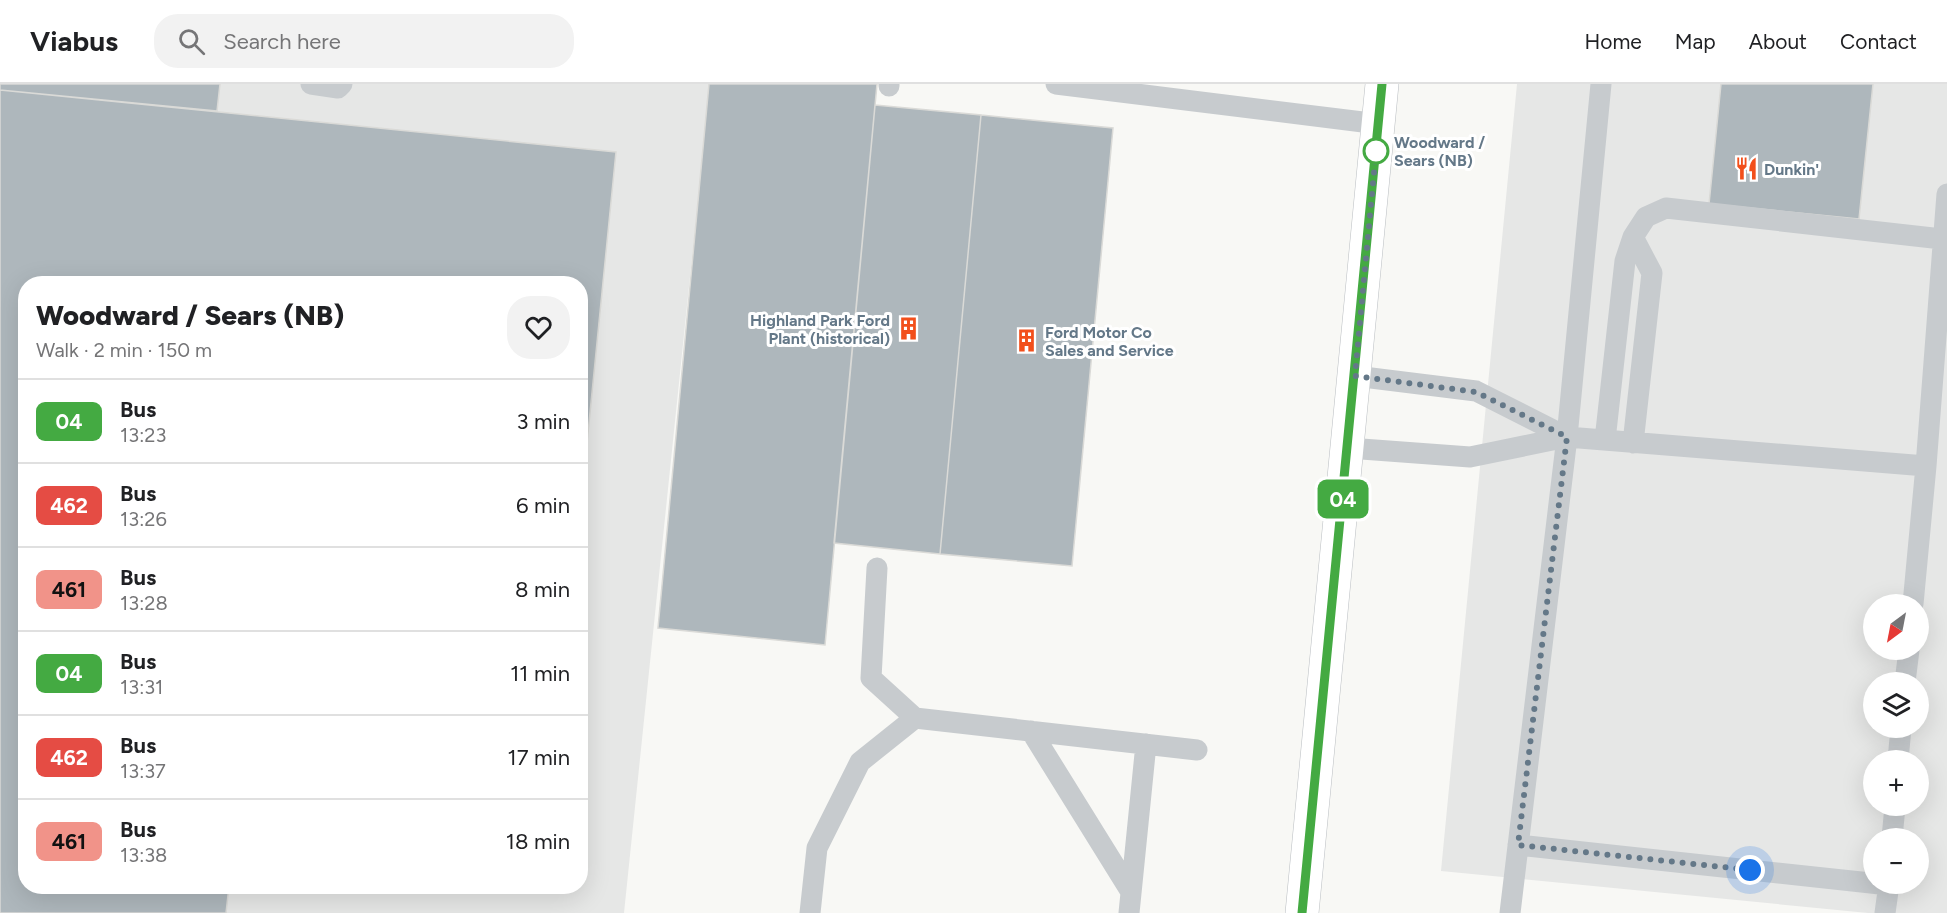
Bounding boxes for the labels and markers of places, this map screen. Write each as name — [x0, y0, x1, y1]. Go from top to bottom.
place label: Woodward / Sears (NB) — [1394, 133, 1485, 170]
marker: Woodward / Sears (NB) — [1363, 138, 1389, 164]
restaurant icon: Dunkin' — [1733, 156, 1759, 182]
place label: Dunkin' — [1764, 160, 1819, 179]
place label: Highland Park Ford Plant (historical) — [750, 311, 890, 348]
building icon: Highland Park Ford Plant (historical) — [895, 316, 921, 342]
place label: Ford Motor Co Sales and Service — [1045, 323, 1174, 360]
building icon: Ford Motor Co Sales and Service — [1014, 328, 1040, 354]

